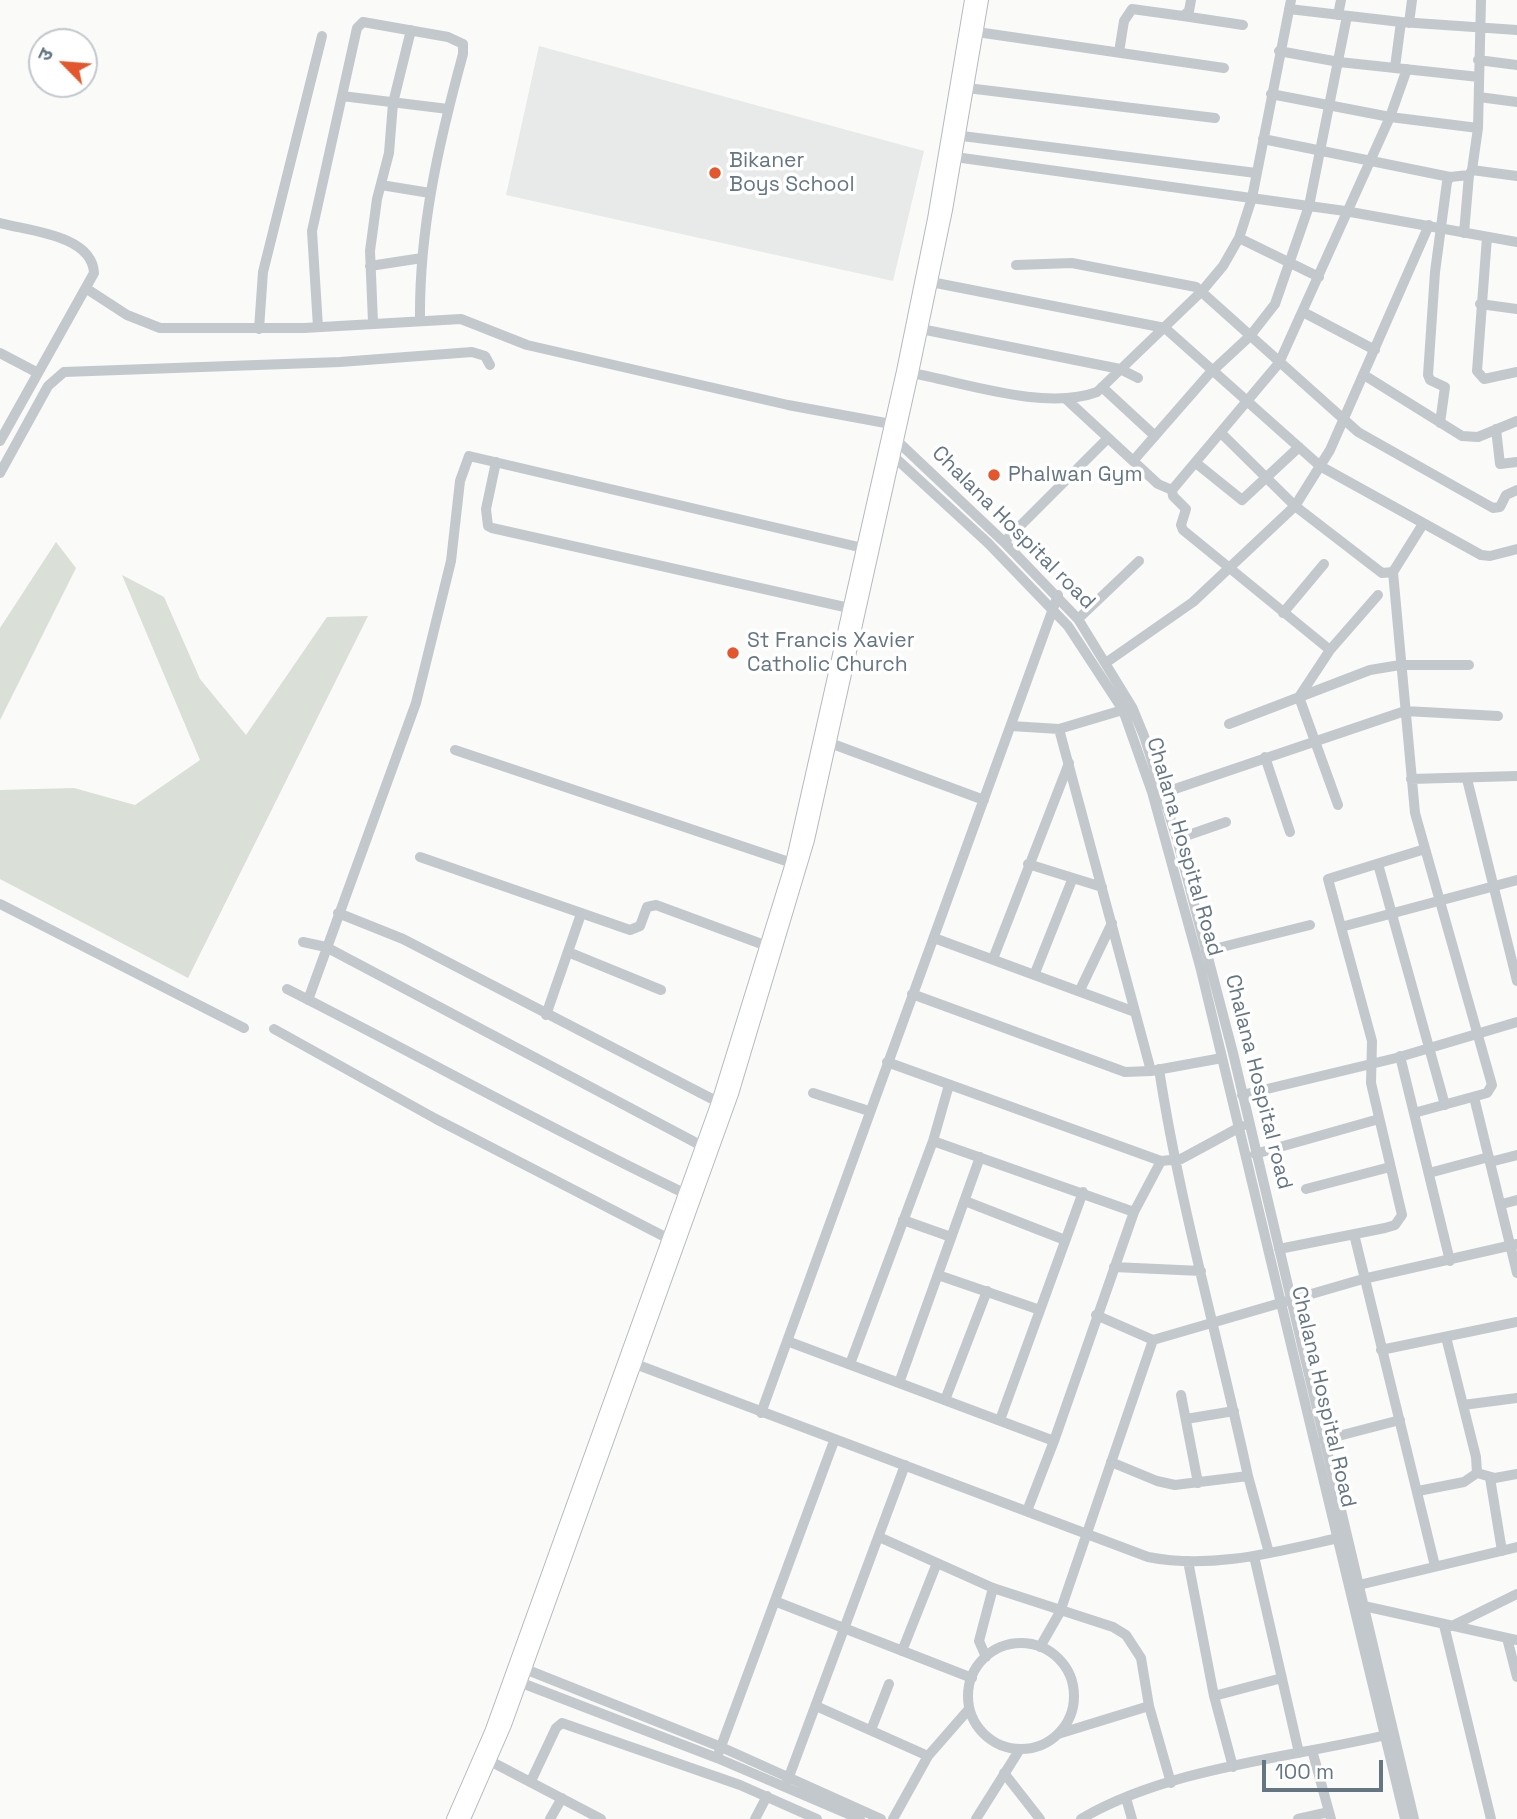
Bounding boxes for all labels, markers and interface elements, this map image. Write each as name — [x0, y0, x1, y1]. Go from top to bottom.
north arrow — [28, 28, 98, 98]
text: उ — [32, 44, 59, 65]
place label: Bikaner Boys School — [729, 148, 855, 198]
marker: Bikaner Boys School — [707, 165, 723, 181]
street label: Chalana Hospital road — [926, 441, 1100, 615]
place label: Phalwan Gym — [1008, 462, 1142, 488]
marker: Phalwan Gym — [986, 467, 1002, 483]
place label: St Francis Xavier Catholic Church — [747, 628, 915, 678]
marker: St Francis Xavier Catholic Church — [725, 645, 741, 661]
street label: Chalana Hospital Road — [1141, 735, 1227, 959]
street label: Chalana Hospital road — [1219, 972, 1297, 1192]
street label: Chalana Hospital Road — [1285, 1284, 1361, 1510]
scale bar — [1265, 1745, 1386, 1789]
text: 100 m — [1275, 1758, 1334, 1785]

